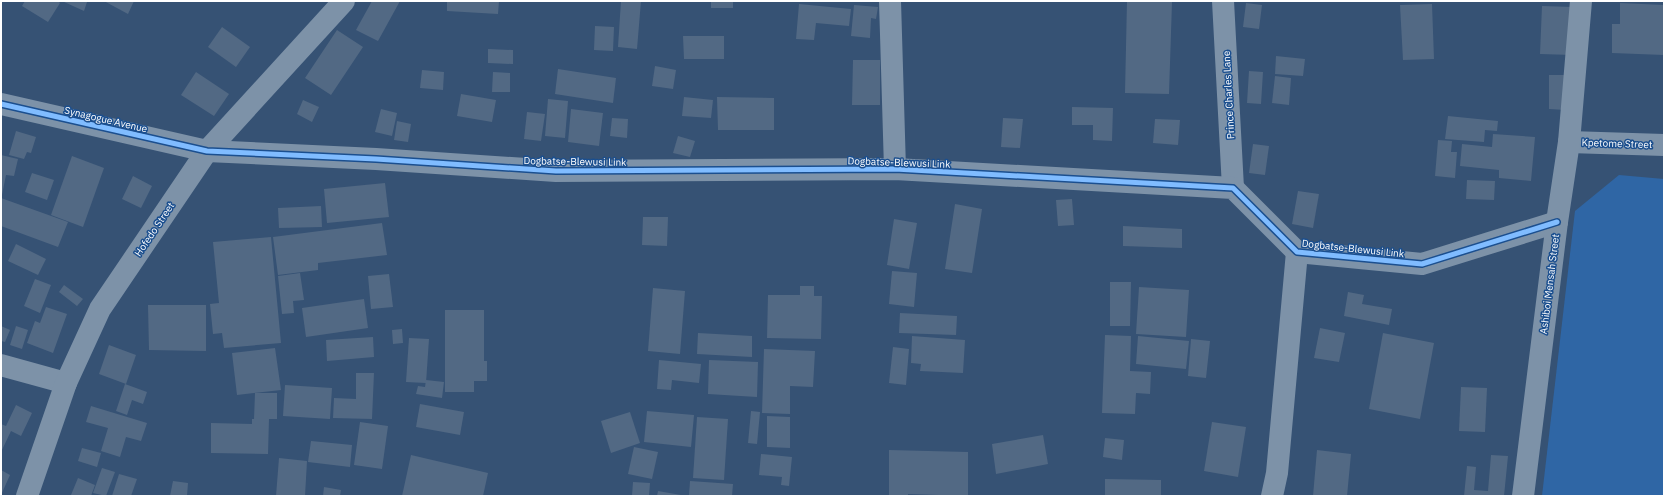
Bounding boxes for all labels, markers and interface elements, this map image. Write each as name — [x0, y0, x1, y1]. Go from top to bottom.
street label: Prince Charles Lane — [1220, 50, 1237, 139]
street label: Synagogue Avenue — [63, 104, 149, 135]
street label: Kpetome Street — [1581, 136, 1653, 151]
street label: Dogbatse-Blewusi Link — [523, 154, 627, 169]
street label: Dogbatse-Blewusi Link — [847, 154, 951, 171]
street label: Hofedo Street — [132, 199, 178, 259]
street label: Ashiboi Mensah Street — [1537, 233, 1562, 335]
street label: Dogbatse-Blewusi Link — [1301, 237, 1406, 260]

